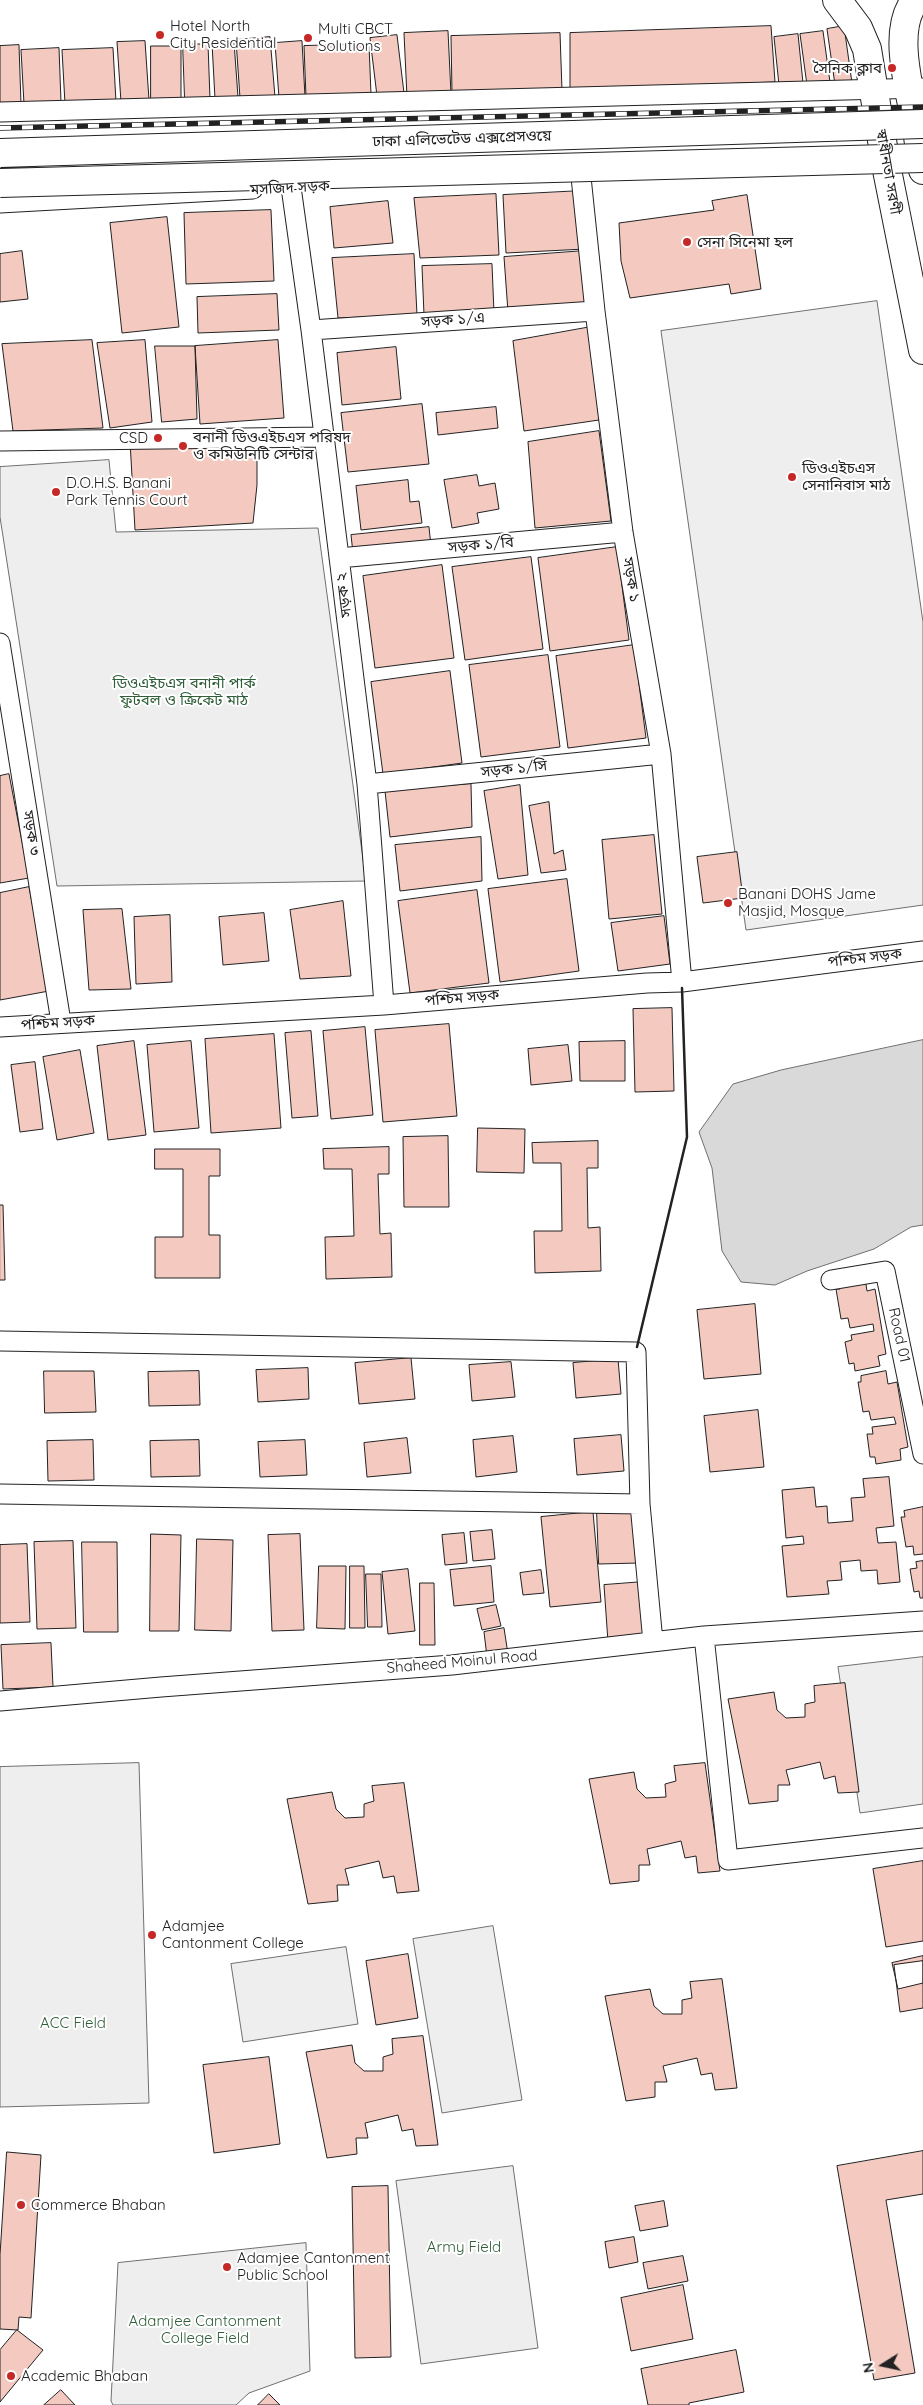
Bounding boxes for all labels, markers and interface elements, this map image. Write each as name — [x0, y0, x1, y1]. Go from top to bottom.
place label: Hotel North City Residential — [170, 17, 276, 52]
place label: Multi CBCT Solutions — [318, 20, 393, 55]
marker: Hotel North City Residential — [154, 29, 166, 41]
marker: Multi CBCT Solutions — [302, 32, 314, 44]
place label: সৈনিক ক্লাব — [813, 59, 882, 77]
marker: সৈনিক ক্লাব — [886, 62, 898, 74]
street label: ঢাকা এলিভেটেড এক্সপ্রেসওয়ে — [372, 127, 552, 151]
street label: স্বাধীনতা সরণী — [872, 128, 904, 216]
street label: মসজিদ সড়ক — [250, 177, 330, 199]
place label: সেনা সিনেমা হল — [697, 233, 793, 251]
marker: সেনা সিনেমা হল — [681, 236, 693, 248]
street label: সড়ক ১/এ — [421, 309, 485, 331]
place label: বনানী ডিওএইচএস পরিষদ ও কমিউনিটি সেন্টার — [193, 428, 351, 463]
place label: CSD — [119, 429, 148, 447]
marker: CSD — [152, 432, 164, 444]
marker: বনানী ডিওএইচএস পরিষদ ও কমিউনিটি সেন্টার — [177, 440, 189, 452]
place label: ডিওএইচএস সেনানিবাস মাঠ — [802, 459, 890, 494]
marker: ডিওএইচএস সেনানিবাস মাঠ — [786, 471, 798, 483]
place label: D.O.H.S. Banani Park Tennis Court — [66, 474, 188, 509]
marker: D.O.H.S. Banani Park Tennis Court — [50, 486, 62, 498]
street label: সড়ক ১/বি — [447, 533, 515, 557]
street label: সড়ক ১ — [618, 556, 644, 604]
street label: সড়ক ২ — [332, 572, 356, 618]
park label: ডিওএইচএস বনানী পার্ক ফুটবল ও ক্রিকেট মাঠ — [112, 674, 256, 709]
street label: সড়ক ১/সি — [480, 757, 548, 781]
street label: সড়ক ৩ — [19, 809, 43, 857]
place label: Banani DOHS Jame Masjid, Mosque — [738, 885, 876, 920]
marker: Banani DOHS Jame Masjid, Mosque — [722, 897, 734, 909]
street label: পশ্চিম সড়ক — [827, 945, 903, 971]
street label: পশ্চিম সড়ক — [424, 986, 500, 1010]
street label: পশ্চিম সড়ক — [20, 1011, 96, 1035]
street label: Road 01 — [884, 1306, 914, 1364]
street label: Shaheed Moinul Road — [386, 1646, 538, 1678]
place label: Adamjee Cantonment College — [162, 1917, 304, 1952]
marker: Adamjee Cantonment College — [146, 1929, 158, 1941]
park label: ACC Field — [40, 2014, 106, 2032]
place label: Commerce Bhaban — [31, 2196, 166, 2214]
marker: Commerce Bhaban — [15, 2199, 27, 2211]
park label: Army Field — [427, 2238, 501, 2256]
place label: Adamjee Cantonment Public School — [237, 2249, 390, 2284]
marker: Adamjee Cantonment Public School — [221, 2261, 233, 2273]
park label: Adamjee Cantonment College Field — [129, 2312, 281, 2347]
north arrow — [858, 2340, 908, 2390]
text: N — [858, 2361, 878, 2374]
place label: Academic Bhaban — [21, 2367, 148, 2385]
marker: Academic Bhaban — [5, 2370, 17, 2382]

